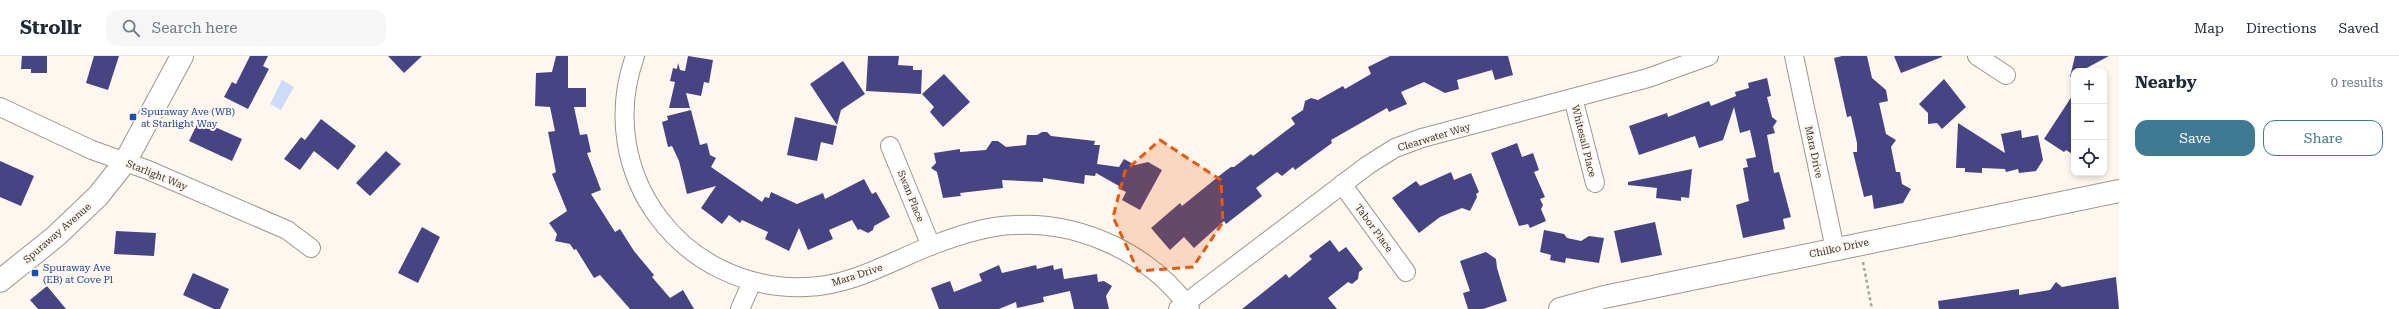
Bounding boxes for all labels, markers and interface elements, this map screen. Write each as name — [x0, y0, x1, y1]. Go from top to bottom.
search box — [106, 10, 386, 46]
text: Strollr — [20, 16, 82, 39]
icon: search — [120, 17, 142, 39]
text: Search here — [152, 19, 238, 37]
text: Map — [2194, 20, 2224, 36]
text: Directions — [2246, 20, 2316, 36]
text: Saved — [2338, 20, 2379, 36]
map controls — [2071, 68, 2107, 176]
button: + — [2071, 68, 2107, 104]
text: Nearby — [2135, 72, 2197, 92]
text: 0 results — [2331, 75, 2383, 90]
street label: Whitesail Place — [1570, 104, 1598, 179]
button: − — [2071, 104, 2107, 140]
place label: Spuraway Ave (WB) at Starlight Way — [141, 106, 235, 129]
marker: Spuraway Ave (WB) at Starlight Way — [128, 112, 138, 122]
button: Save — [2135, 120, 2255, 156]
button: Share — [2263, 120, 2383, 156]
street label: Clearwater Way — [1396, 121, 1472, 153]
street label: Mara Drive — [1803, 125, 1825, 180]
button: locate — [2071, 140, 2107, 176]
street label: Starlight Way — [125, 158, 189, 192]
street label: Swan Place — [896, 169, 927, 224]
street label: Spuraway Avenue — [21, 200, 93, 265]
street label: Tabor Place — [1353, 202, 1395, 255]
street label: Chilko Drive — [1808, 236, 1870, 260]
street label: Mara Drive — [830, 261, 884, 288]
place label: Spuraway Ave (EB) at Cove Pl — [43, 262, 113, 285]
marker: Spuraway Ave (EB) at Cove Pl — [30, 268, 40, 278]

